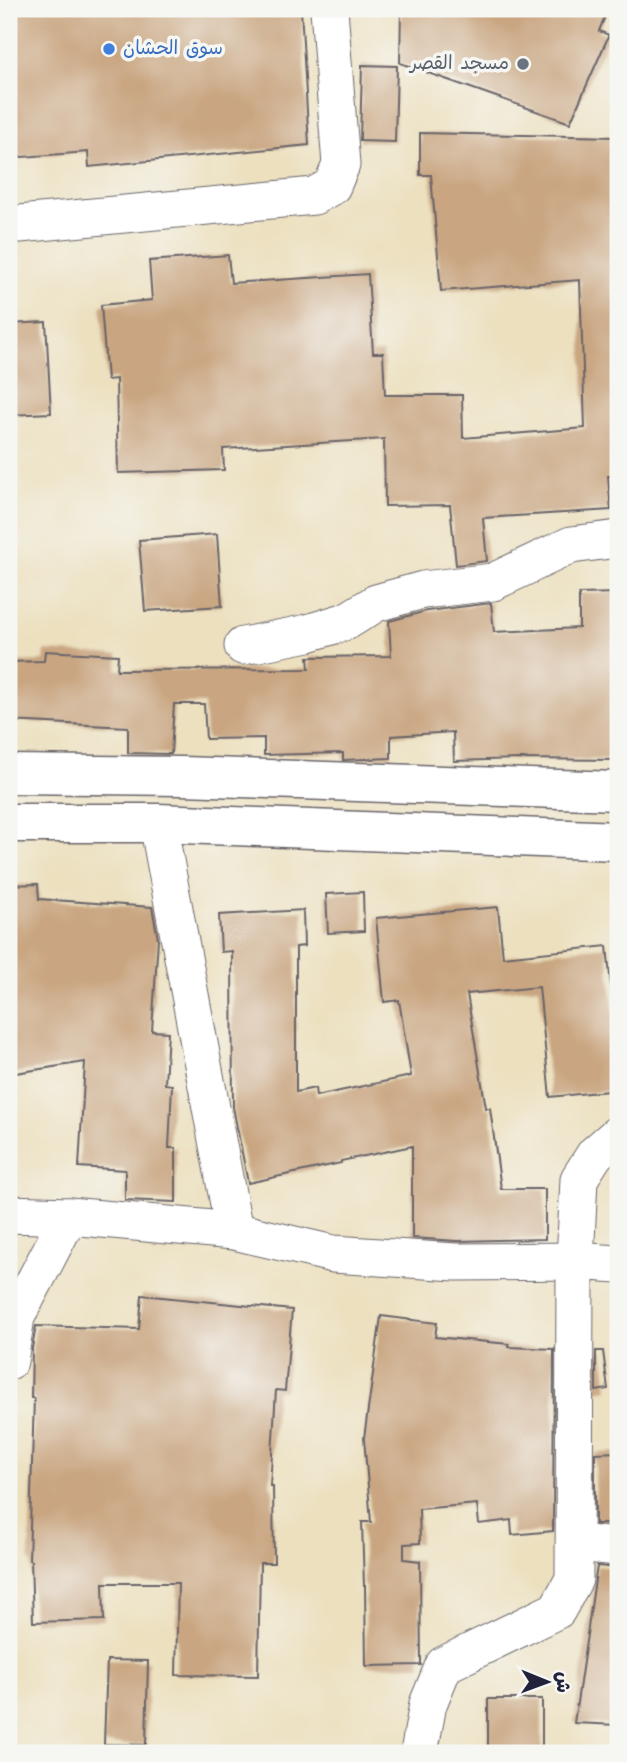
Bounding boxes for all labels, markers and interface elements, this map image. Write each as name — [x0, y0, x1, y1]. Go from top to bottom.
place label: سوق الحشان — [123, 34, 223, 64]
marker: سوق الحشان — [101, 41, 117, 57]
place label: مسجد القصر — [408, 49, 509, 79]
marker: مسجد القصر — [515, 56, 531, 72]
north arrow — [512, 1646, 582, 1716]
text: ش — [547, 1672, 577, 1693]

